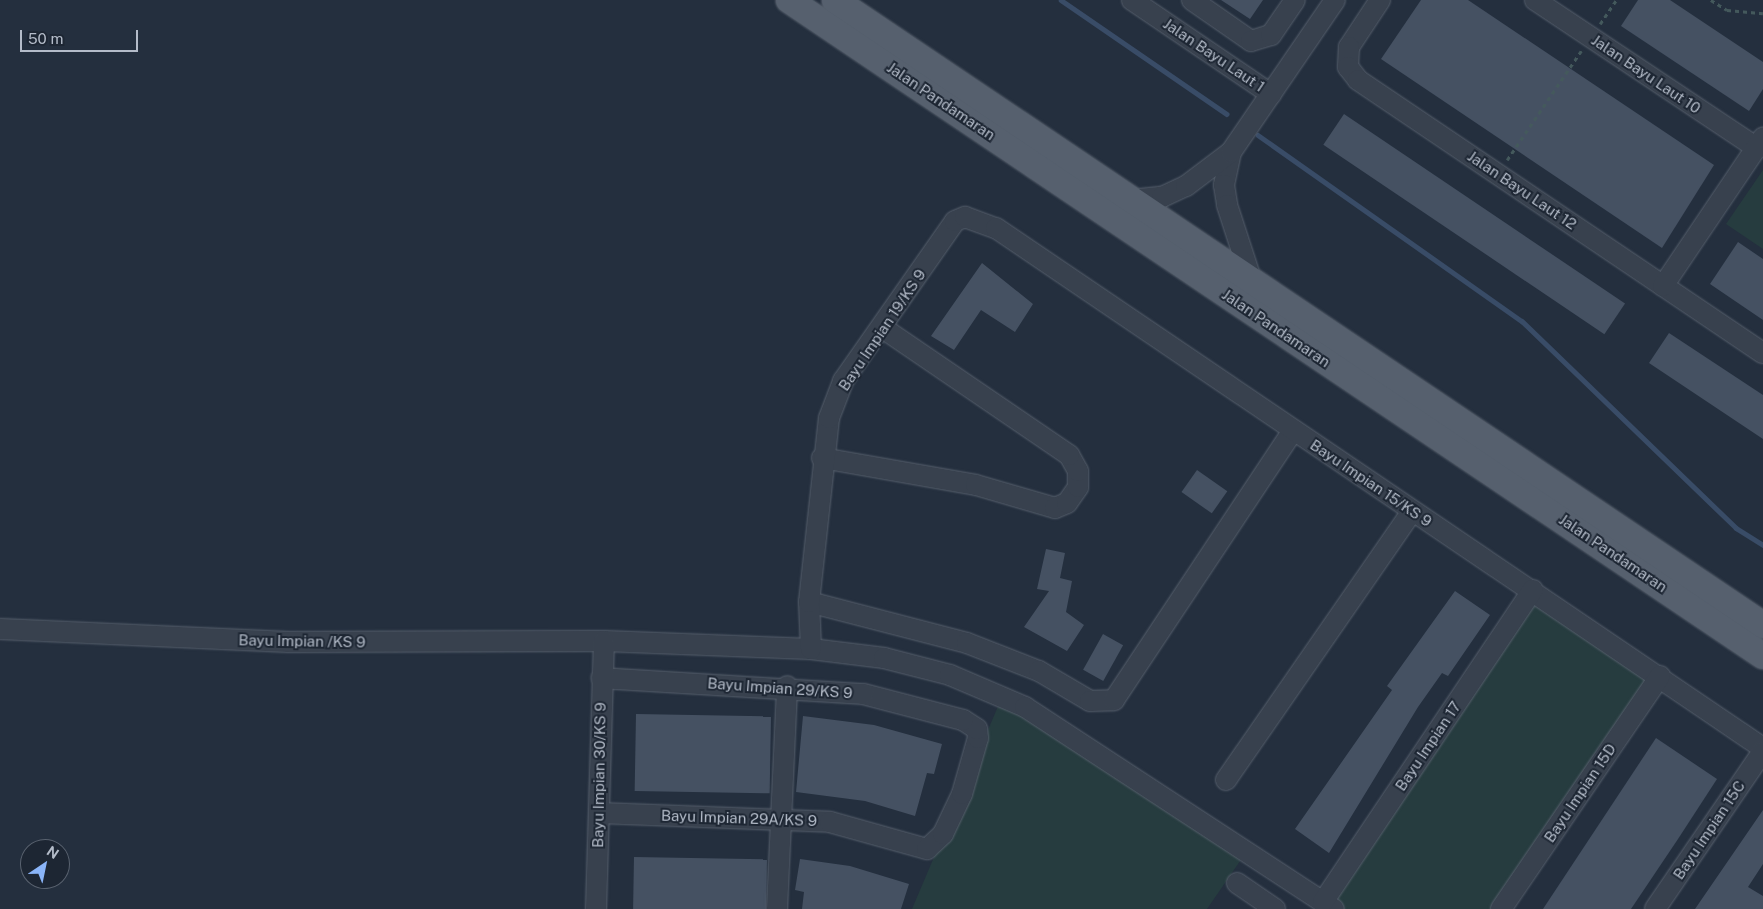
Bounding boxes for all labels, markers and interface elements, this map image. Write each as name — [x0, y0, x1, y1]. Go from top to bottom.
street label: Jalan Bayu Laut 1 — [1160, 14, 1268, 96]
scale bar — [22, 20, 140, 52]
text: 50 m — [28, 30, 63, 47]
street label: Jalan Bayu Laut 10 — [1588, 31, 1704, 117]
street label: Jalan Pandamaran — [884, 58, 998, 144]
street label: Jalan Bayu Laut 12 — [1464, 147, 1580, 233]
street label: Bayu Impian 19/KS 9 — [835, 266, 929, 394]
street label: Jalan Pandamaran — [1219, 285, 1333, 371]
street label: Bayu Impian 15/KS 9 — [1307, 436, 1435, 530]
street label: Jalan Pandamaran — [1556, 510, 1670, 596]
street label: Bayu Impian /KS 9 — [238, 631, 366, 651]
street label: Bayu Impian 29/KS 9 — [707, 674, 853, 702]
street label: Bayu Impian 17 — [1391, 698, 1465, 794]
street label: Bayu Impian 30/KS 9 — [589, 702, 609, 848]
street label: Bayu Impian 15D — [1540, 740, 1620, 846]
street label: Bayu Impian 15C — [1669, 777, 1749, 883]
street label: Bayu Impian 29A/KS 9 — [661, 806, 817, 830]
north arrow — [20, 839, 70, 889]
text: N — [44, 843, 62, 862]

